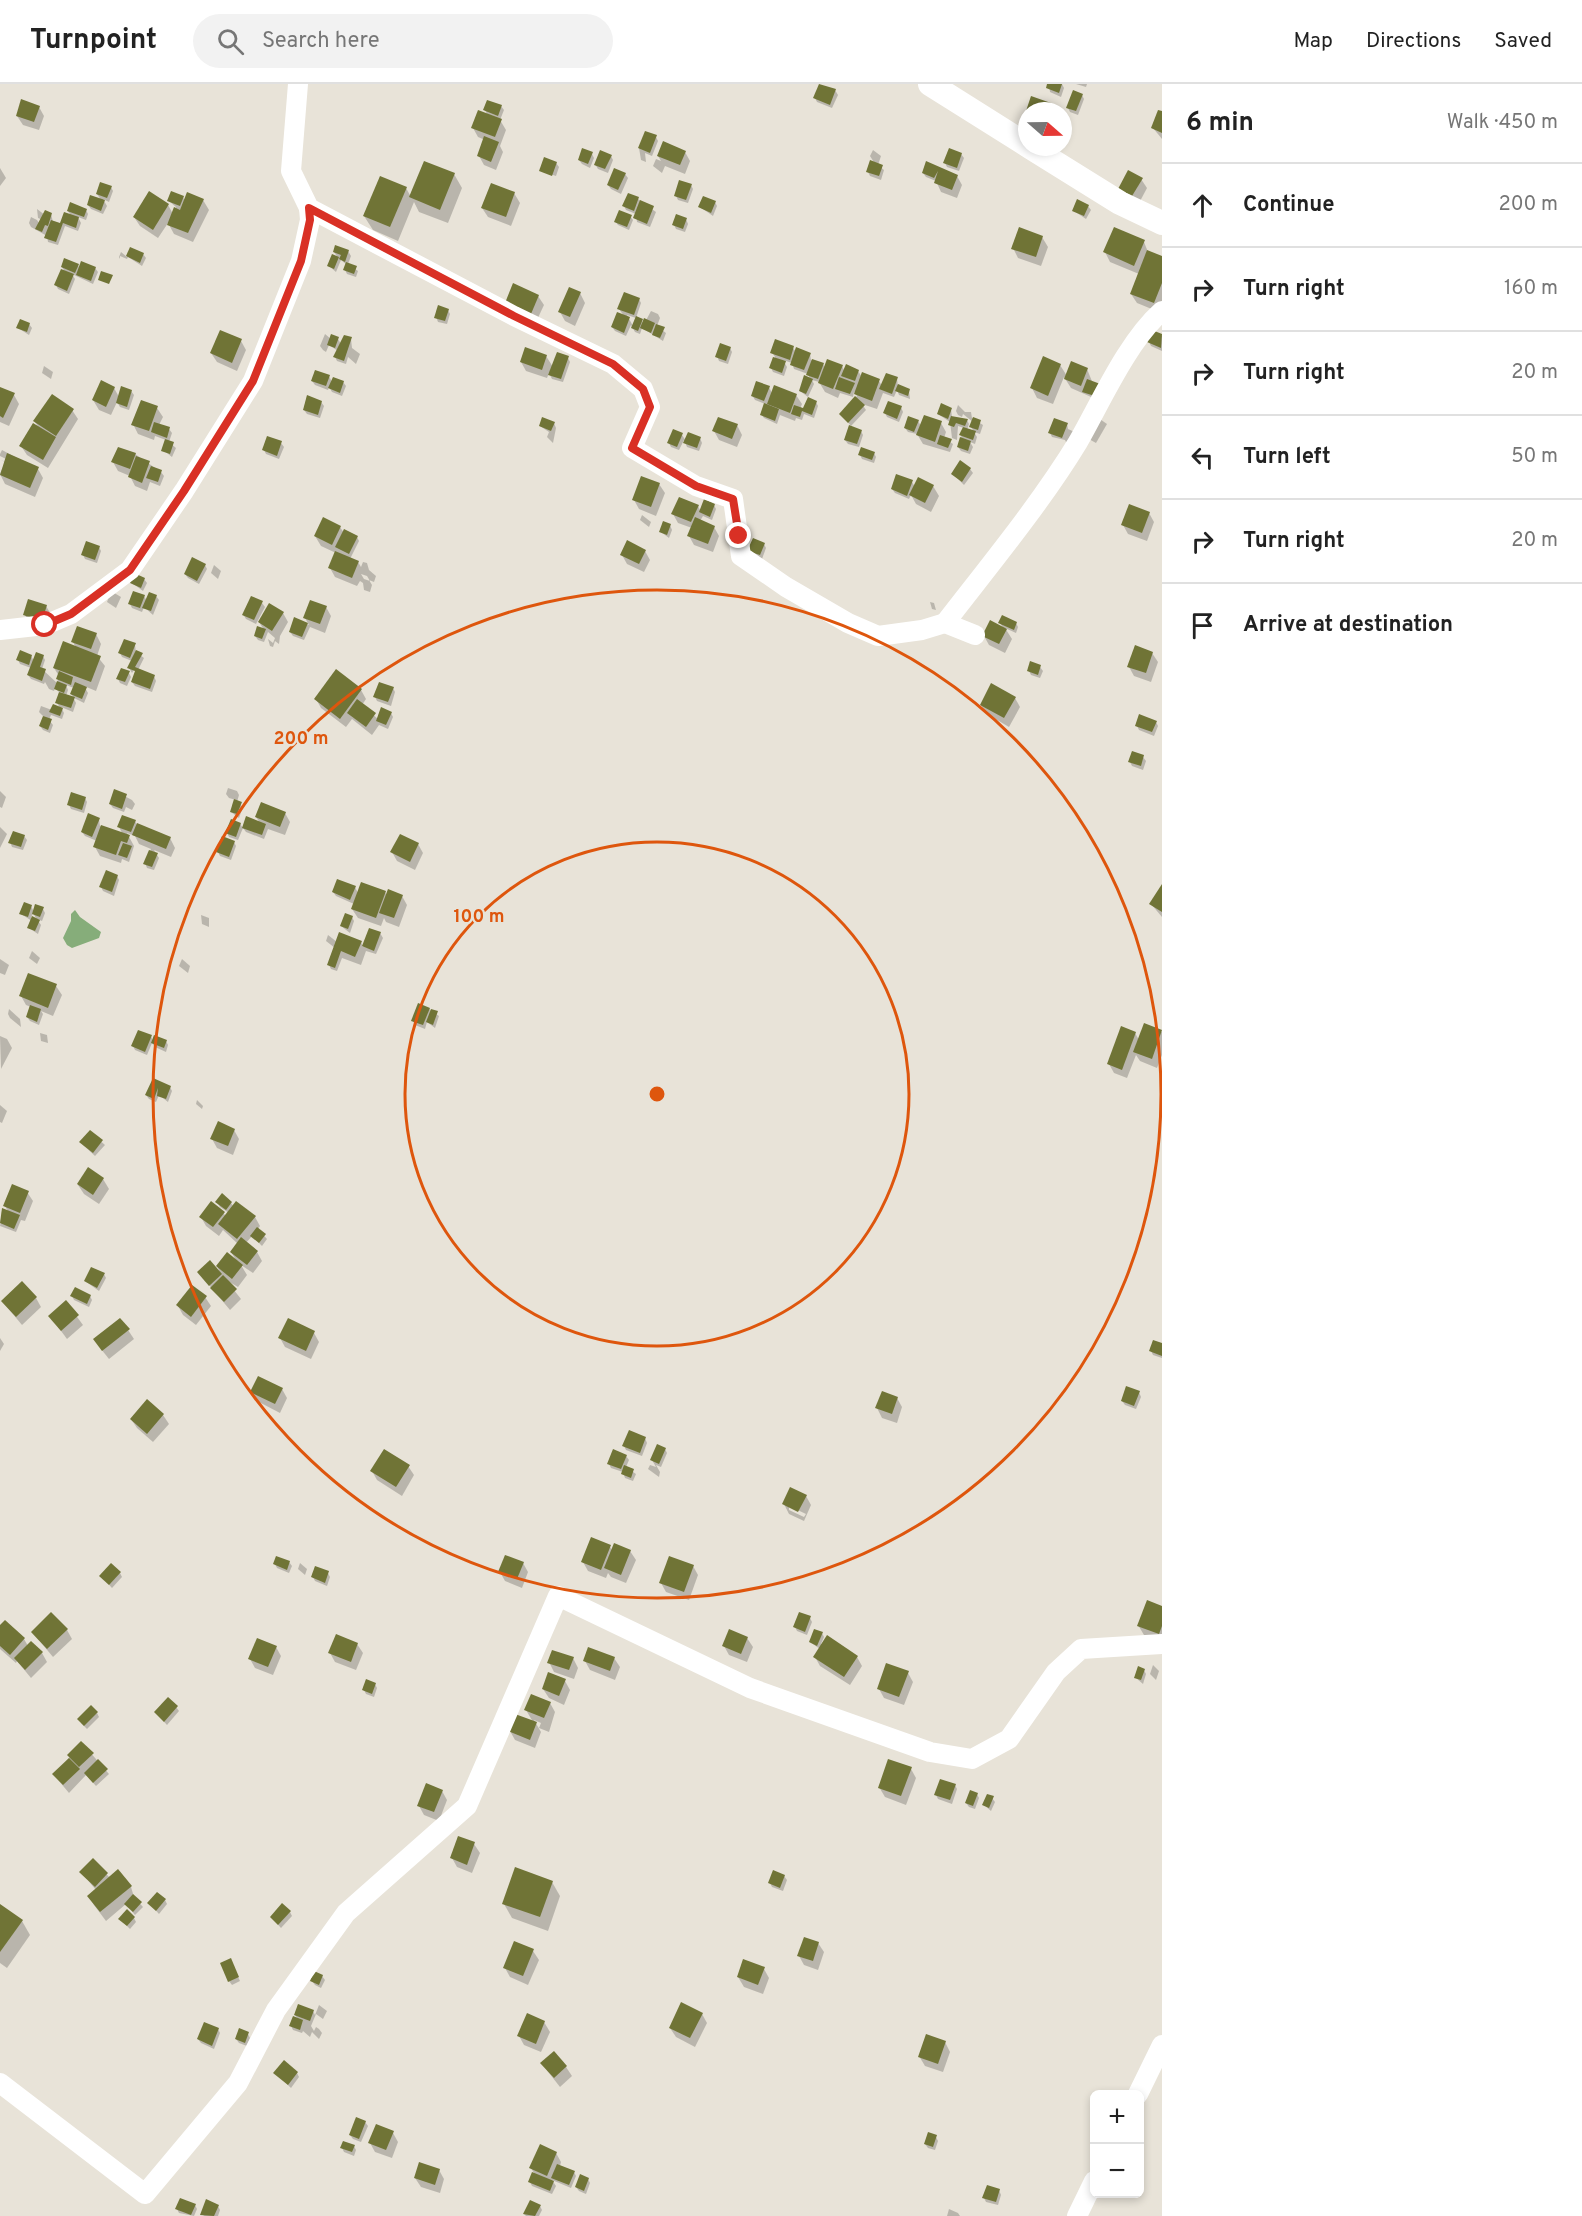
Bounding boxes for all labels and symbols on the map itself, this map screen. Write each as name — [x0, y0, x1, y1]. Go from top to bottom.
north arrow — [1018, 102, 1072, 156]
route end — [725, 522, 751, 548]
route start — [31, 611, 57, 637]
text: 200 m — [273, 728, 329, 751]
text: 100 m — [453, 906, 505, 929]
centre of rings — [647, 1084, 667, 1104]

